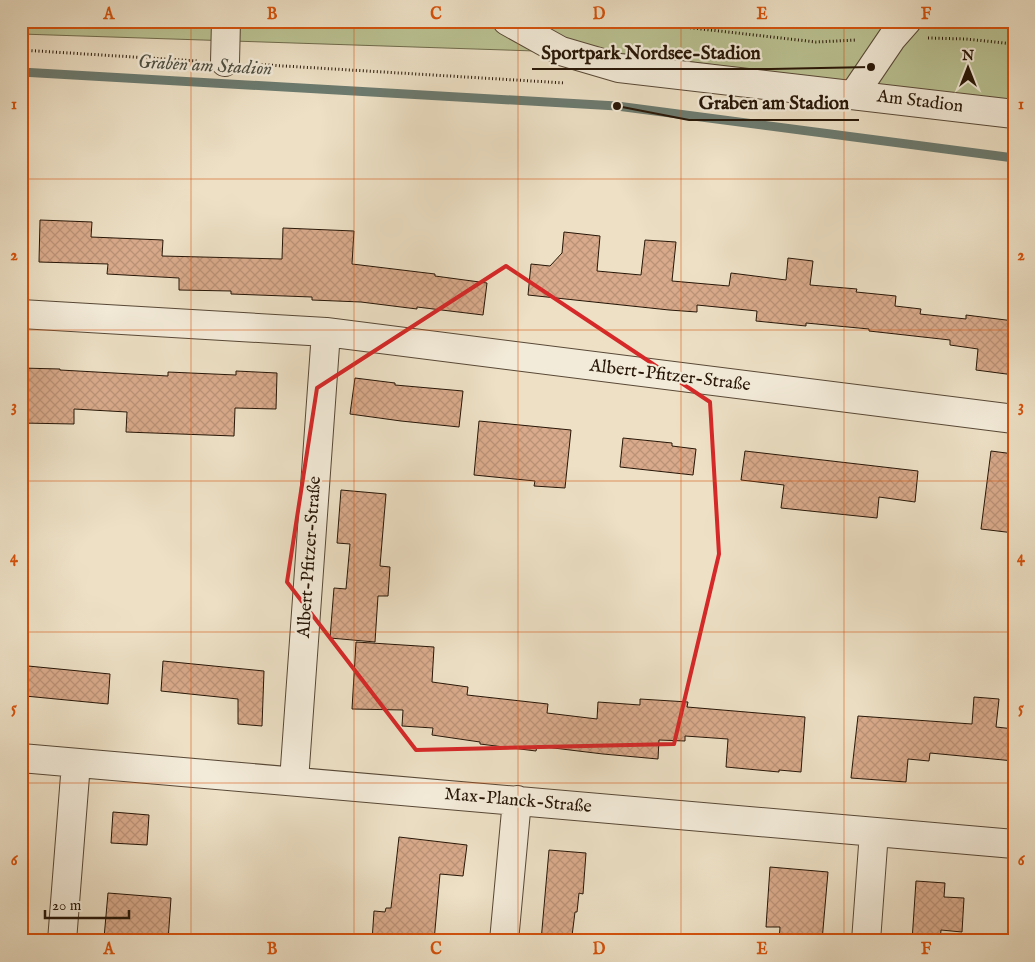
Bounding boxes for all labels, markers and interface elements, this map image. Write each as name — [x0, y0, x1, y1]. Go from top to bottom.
text: A — [103, 5, 116, 25]
text: B — [267, 5, 278, 25]
text: C — [430, 5, 442, 25]
text: D — [593, 5, 606, 25]
text: E — [756, 5, 768, 25]
text: F — [921, 5, 932, 25]
callout: Sportpark Nordsee-Stadion — [532, 35, 771, 69]
text: Sportpark Nordsee-Stadion — [541, 42, 761, 66]
north arrow — [942, 42, 992, 92]
text: N — [961, 47, 974, 65]
water label: Graben am Stadion — [137, 50, 273, 82]
street label: Am Stadion — [875, 85, 965, 119]
callout: Graben am Stadion — [689, 86, 859, 120]
text: Graben am Stadion — [699, 92, 849, 116]
text: 1 — [11, 95, 17, 115]
text: 1 — [1018, 95, 1024, 115]
text: 2 — [10, 246, 18, 266]
text: 2 — [1017, 246, 1025, 266]
street label: Albert-Pfitzer-Straße — [587, 355, 752, 397]
text: 3 — [11, 397, 17, 417]
text: 3 — [1018, 397, 1024, 417]
street label: Albert-Pfitzer-Straße — [293, 475, 327, 640]
text: 4 — [10, 548, 19, 568]
text: 4 — [1017, 548, 1026, 568]
text: 5 — [11, 699, 17, 719]
text: 5 — [1018, 699, 1024, 719]
street label: Max-Planck-Straße — [443, 783, 593, 819]
text: 6 — [11, 851, 19, 871]
text: 6 — [1018, 851, 1026, 871]
scale bar — [45, 887, 129, 919]
text: 20 m — [52, 896, 82, 915]
text: A — [103, 940, 116, 960]
text: B — [267, 940, 278, 960]
text: C — [430, 940, 442, 960]
text: D — [593, 940, 606, 960]
text: E — [756, 940, 768, 960]
text: F — [921, 940, 932, 960]

